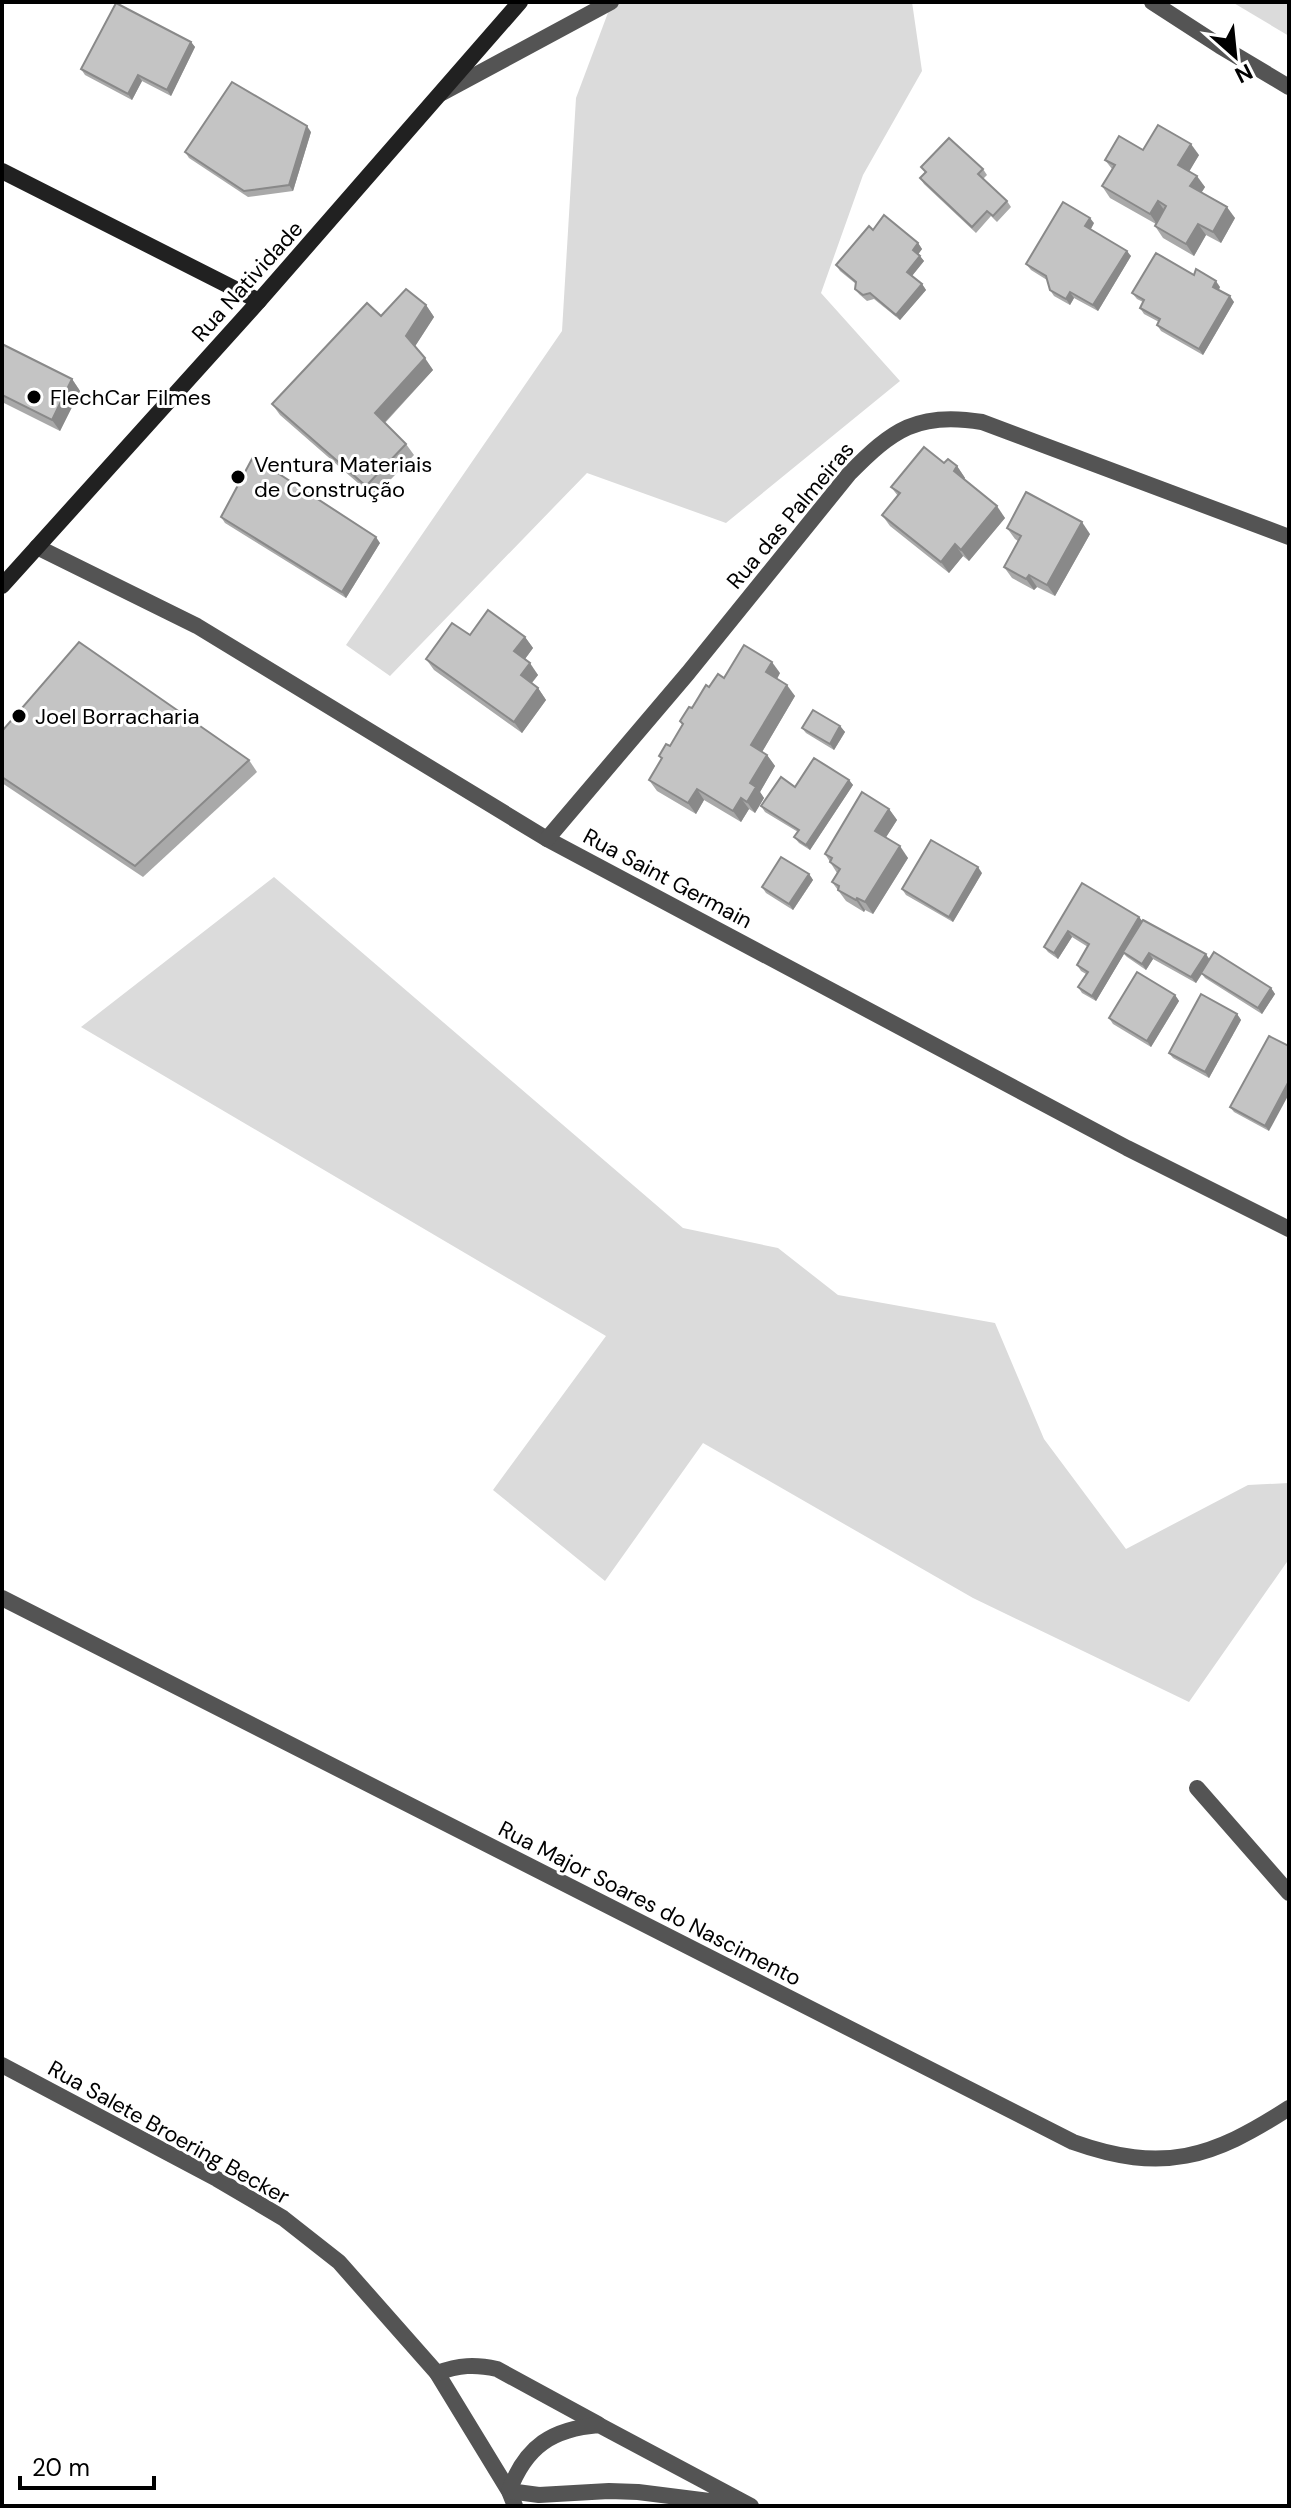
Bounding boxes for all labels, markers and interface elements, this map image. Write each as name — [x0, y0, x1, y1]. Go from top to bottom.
north arrow — [1195, 16, 1275, 96]
text: N — [1230, 57, 1258, 90]
street label: Rua Natividade — [185, 215, 309, 348]
place label: FlechCar Filmes — [50, 383, 211, 412]
marker: FlechCar Filmes — [25, 388, 43, 406]
street label: Rua das Palmeiras — [720, 436, 861, 595]
place label: Ventura Materiais de Construção — [254, 450, 432, 504]
marker: Ventura Materiais de Construção — [229, 468, 247, 486]
place label: Joel Borracharia — [35, 702, 199, 731]
marker: Joel Borracharia — [10, 707, 28, 725]
street label: Rua Saint Germain — [578, 822, 757, 935]
street label: Rua Major Soares do Nascimento — [493, 1814, 806, 1993]
street label: Rua Salete Broering Becker — [43, 2054, 295, 2211]
scale bar — [20, 2440, 154, 2490]
text: 20 m — [32, 2452, 90, 2483]

